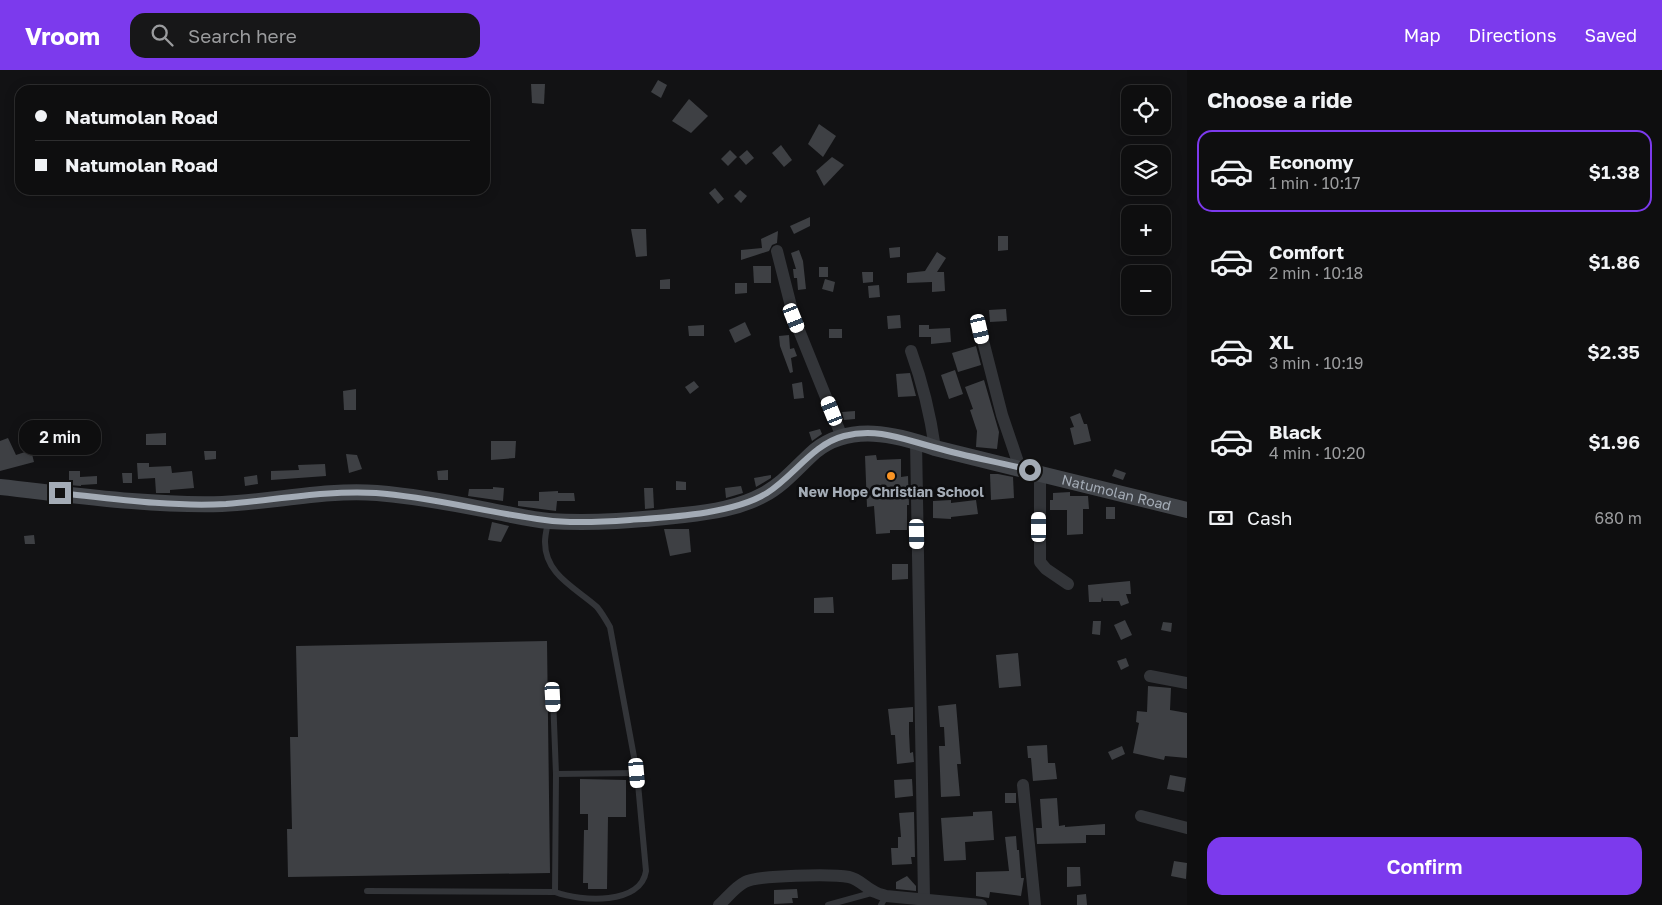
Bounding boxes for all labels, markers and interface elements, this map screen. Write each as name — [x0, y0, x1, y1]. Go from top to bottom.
search box — [130, 13, 480, 58]
text: Vroom — [25, 21, 100, 50]
icon: search — [148, 21, 176, 49]
text: Search here — [188, 24, 297, 47]
text: Map — [1404, 24, 1440, 46]
text: Directions — [1468, 24, 1556, 46]
text: Saved — [1584, 24, 1637, 46]
map controls — [1121, 85, 1171, 315]
button: locate — [1121, 85, 1171, 135]
text: Choose a ride — [1207, 86, 1353, 113]
text: Natumolan Road — [65, 105, 218, 128]
button: layers — [1121, 145, 1171, 195]
icon: car — [1209, 149, 1254, 194]
text: Economy — [1269, 150, 1354, 173]
text: Natumolan Road — [65, 153, 218, 176]
text: $1.38 — [1589, 160, 1640, 183]
text: 1 min · 10:17 — [1269, 173, 1361, 193]
button: + — [1121, 205, 1171, 255]
icon: car — [1209, 239, 1254, 284]
text: Comfort — [1269, 240, 1344, 263]
text: $1.86 — [1588, 250, 1640, 273]
text: 2 min · 10:18 — [1269, 263, 1363, 283]
button: − — [1121, 265, 1171, 315]
car — [781, 301, 806, 335]
car — [969, 313, 990, 345]
icon: car — [1209, 329, 1254, 374]
text: XL — [1269, 330, 1294, 353]
text: $2.35 — [1587, 340, 1640, 363]
text: 3 min · 10:19 — [1269, 353, 1363, 373]
car — [819, 394, 844, 428]
icon: car — [1209, 419, 1254, 464]
callout: 2 min — [19, 420, 101, 456]
text: Black — [1269, 420, 1322, 443]
text: 2 min — [39, 427, 81, 447]
text: $1.96 — [1588, 430, 1640, 453]
text: 4 min · 10:20 — [1269, 443, 1366, 463]
route start — [1019, 459, 1041, 481]
marker: New Hope Christian School — [885, 470, 897, 482]
street label: Natumolan Road — [1060, 471, 1173, 514]
route end — [49, 482, 71, 504]
place label: New Hope Christian School — [798, 483, 984, 500]
icon: cash — [1207, 504, 1235, 532]
text: Cash — [1247, 506, 1292, 529]
text: 680 m — [1594, 508, 1642, 528]
car — [1031, 512, 1046, 542]
car — [909, 519, 924, 549]
car — [544, 682, 561, 712]
car — [628, 757, 645, 789]
button: Confirm — [1207, 837, 1642, 895]

